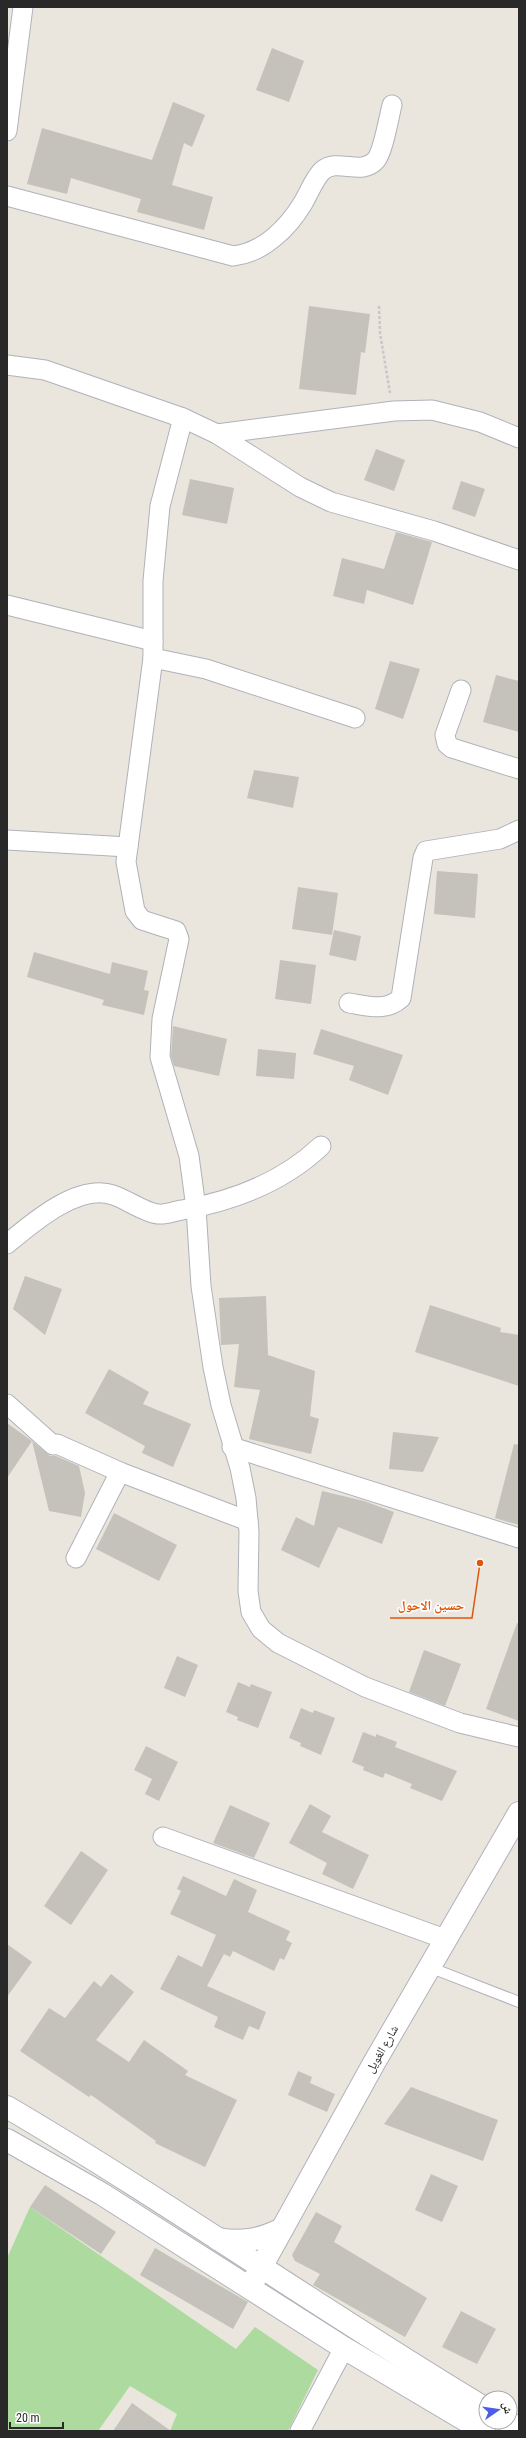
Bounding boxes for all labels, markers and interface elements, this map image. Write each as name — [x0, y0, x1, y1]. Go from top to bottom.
callout: حسين الاحول — [390, 1593, 472, 1618]
text: حسين الاحول — [398, 1598, 464, 1614]
street label: شارع الغويل — [363, 2023, 402, 2076]
north arrow — [478, 2390, 518, 2430]
text: ش — [499, 2401, 515, 2416]
scale bar — [10, 2404, 63, 2430]
text: 20 m — [16, 2411, 40, 2425]

